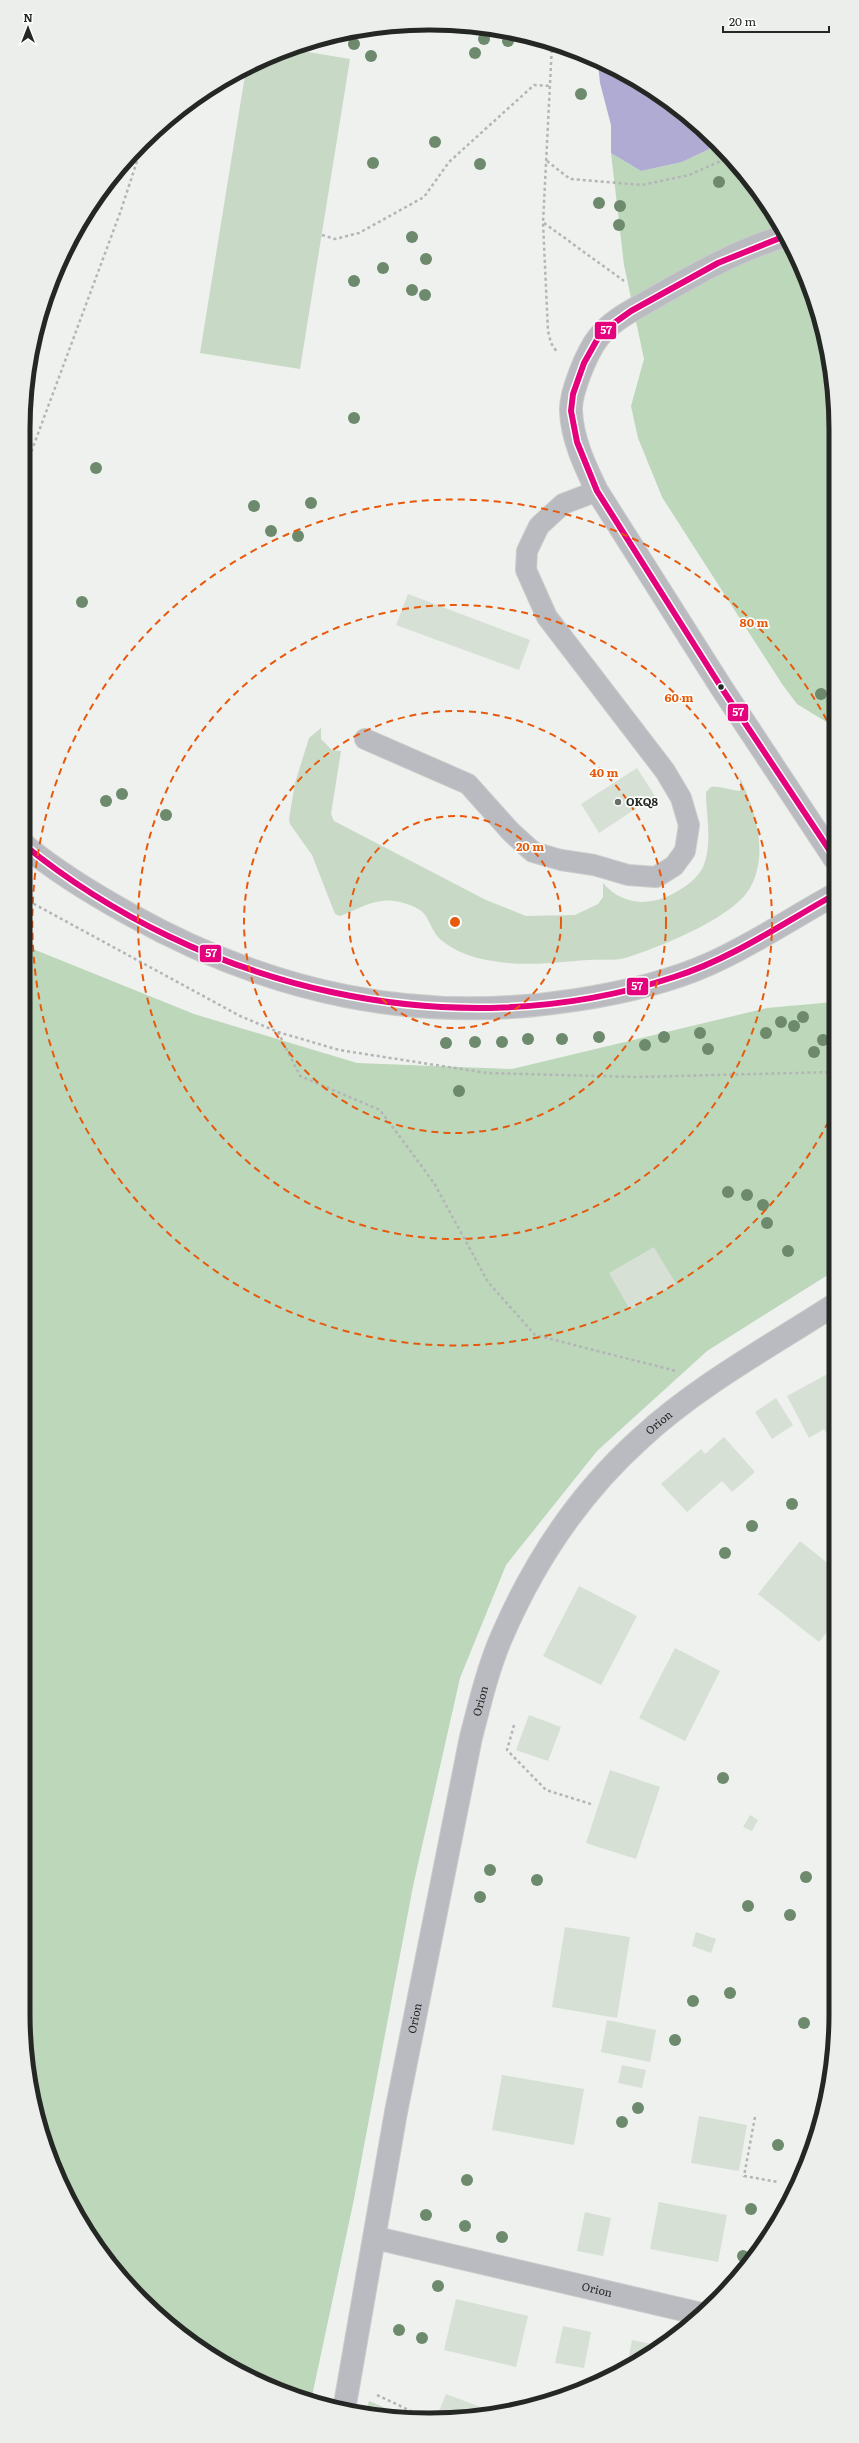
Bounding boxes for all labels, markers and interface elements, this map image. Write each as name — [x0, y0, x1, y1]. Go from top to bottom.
north arrow — [8, 8, 48, 48]
scale bar — [723, 8, 829, 34]
text: N — [23, 9, 33, 25]
text: 20 m — [729, 12, 756, 30]
line badge: 57 — [594, 321, 617, 340]
text: 57 — [600, 321, 612, 337]
text: 80 m — [740, 613, 768, 631]
unlabelled marker — [716, 682, 726, 692]
text: 60 m — [665, 688, 693, 706]
line badge: 57 — [727, 703, 749, 722]
text: 57 — [732, 703, 744, 719]
text: 40 m — [590, 763, 619, 781]
place label: OKQ8 — [626, 793, 658, 809]
marker: OKQ8 — [613, 797, 623, 807]
text: 20 m — [516, 837, 544, 855]
centre of rings — [448, 915, 462, 929]
line badge: 57 — [199, 944, 222, 963]
text: 57 — [205, 944, 217, 960]
line badge: 57 — [626, 977, 649, 996]
text: 57 — [631, 977, 643, 993]
street label: Orion — [641, 1406, 675, 1438]
street label: Orion — [468, 1684, 491, 1718]
street label: Orion — [403, 2001, 425, 2035]
street label: Orion — [580, 2277, 614, 2300]

